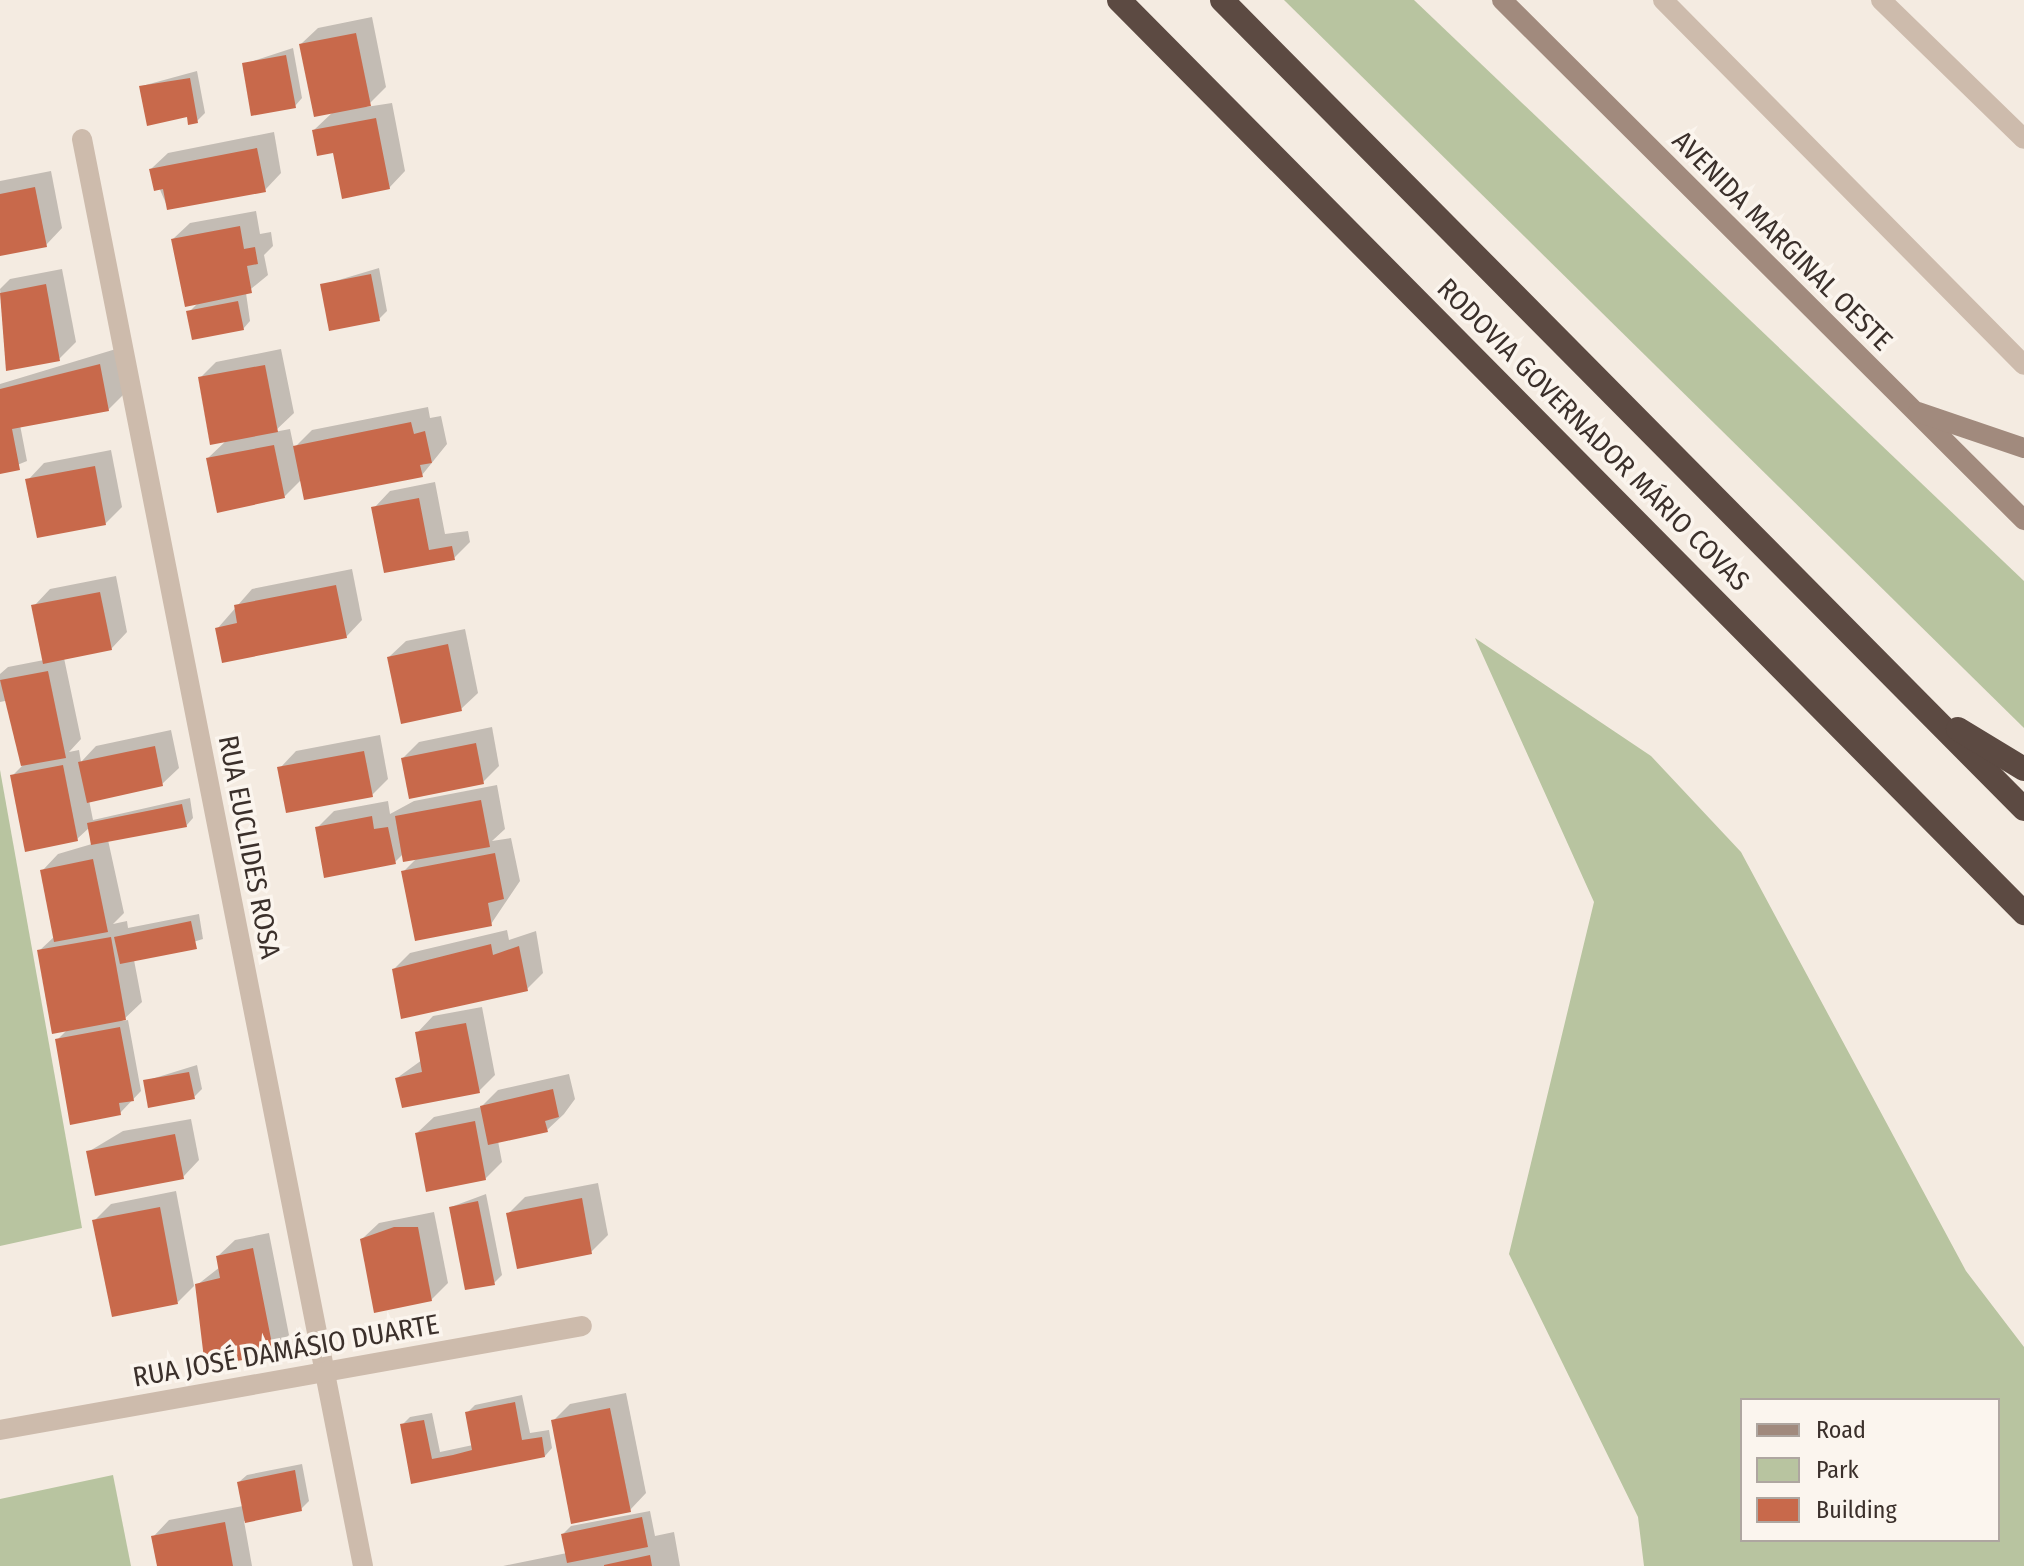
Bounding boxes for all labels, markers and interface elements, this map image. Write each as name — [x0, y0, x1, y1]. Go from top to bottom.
street label: AVENIDA MARGINAL OESTE — [1665, 124, 1899, 358]
street label: RODOVIA GOVERNADOR MÁRIO COVAS — [1430, 272, 1756, 598]
street label: RUA EUCLIDES ROSA — [211, 732, 287, 962]
street label: RUA JOSÉ DAMÁSIO DUARTE — [130, 1308, 442, 1394]
legend — [1740, 1398, 2000, 1542]
text: Road — [1816, 1416, 1866, 1444]
text: Park — [1816, 1456, 1859, 1484]
text: Building — [1816, 1496, 1897, 1524]

